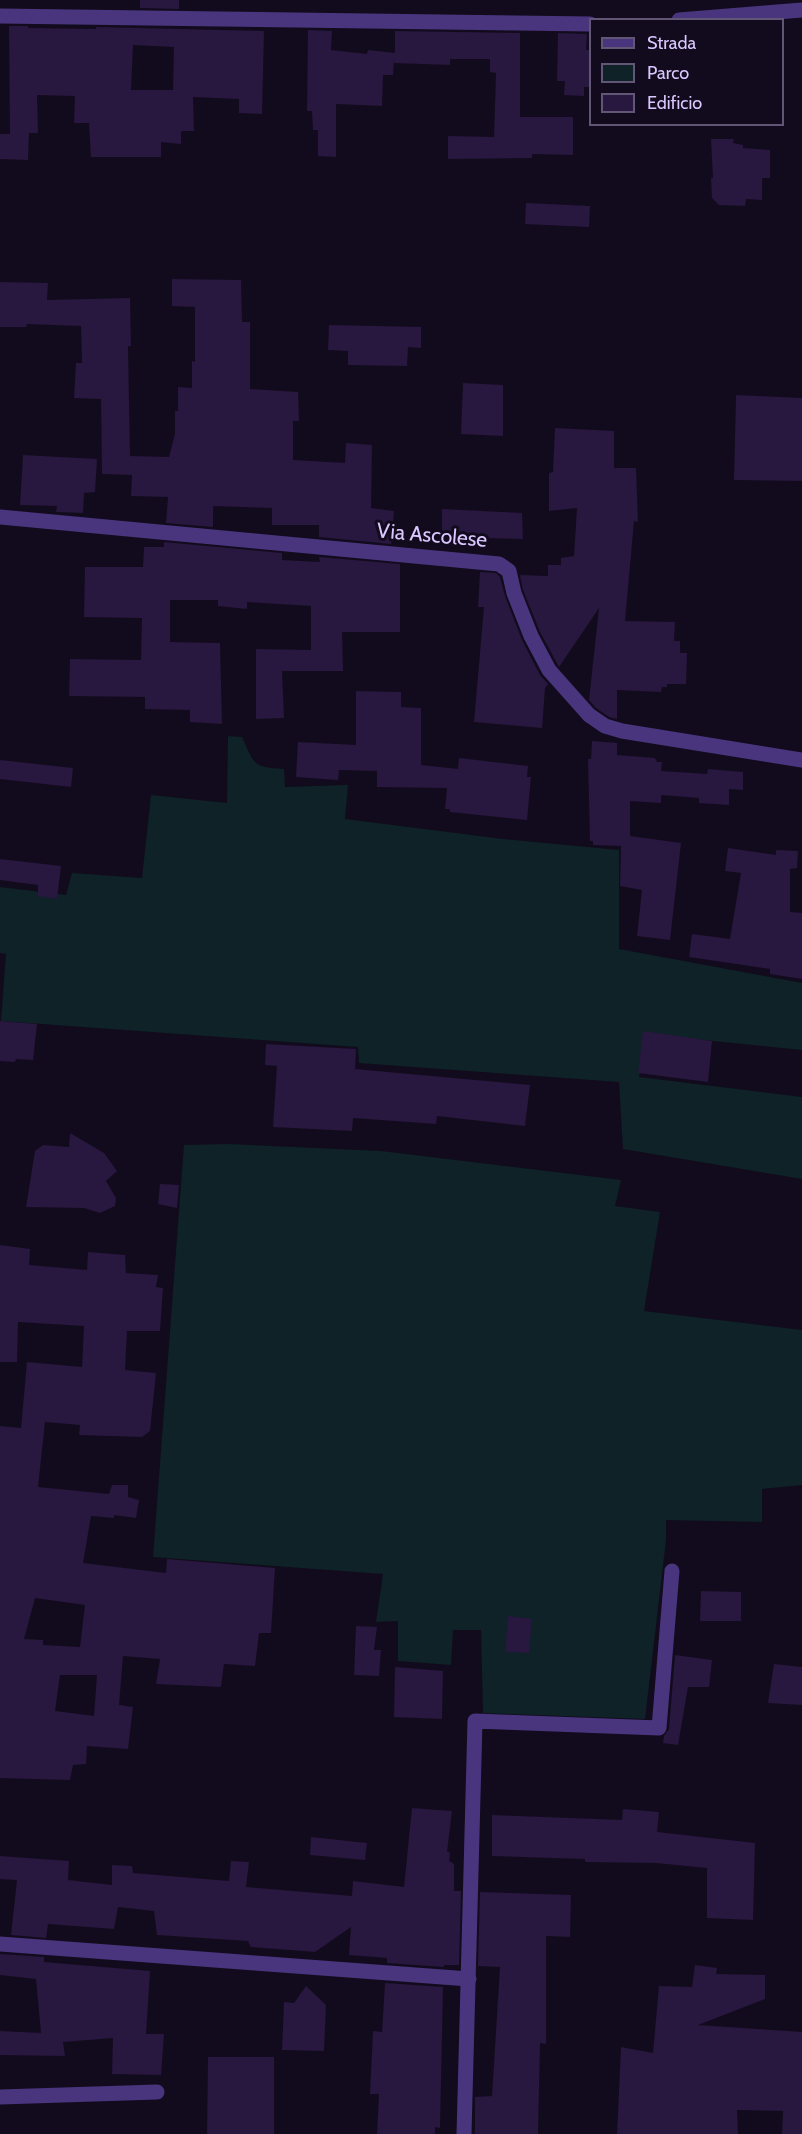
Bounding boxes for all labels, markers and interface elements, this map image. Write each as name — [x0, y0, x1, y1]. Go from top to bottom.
legend — [589, 18, 784, 126]
text: Strada — [647, 32, 696, 54]
text: Parco — [647, 62, 689, 84]
text: Edificio — [647, 92, 702, 114]
street label: Via Ascolese — [376, 519, 488, 553]

